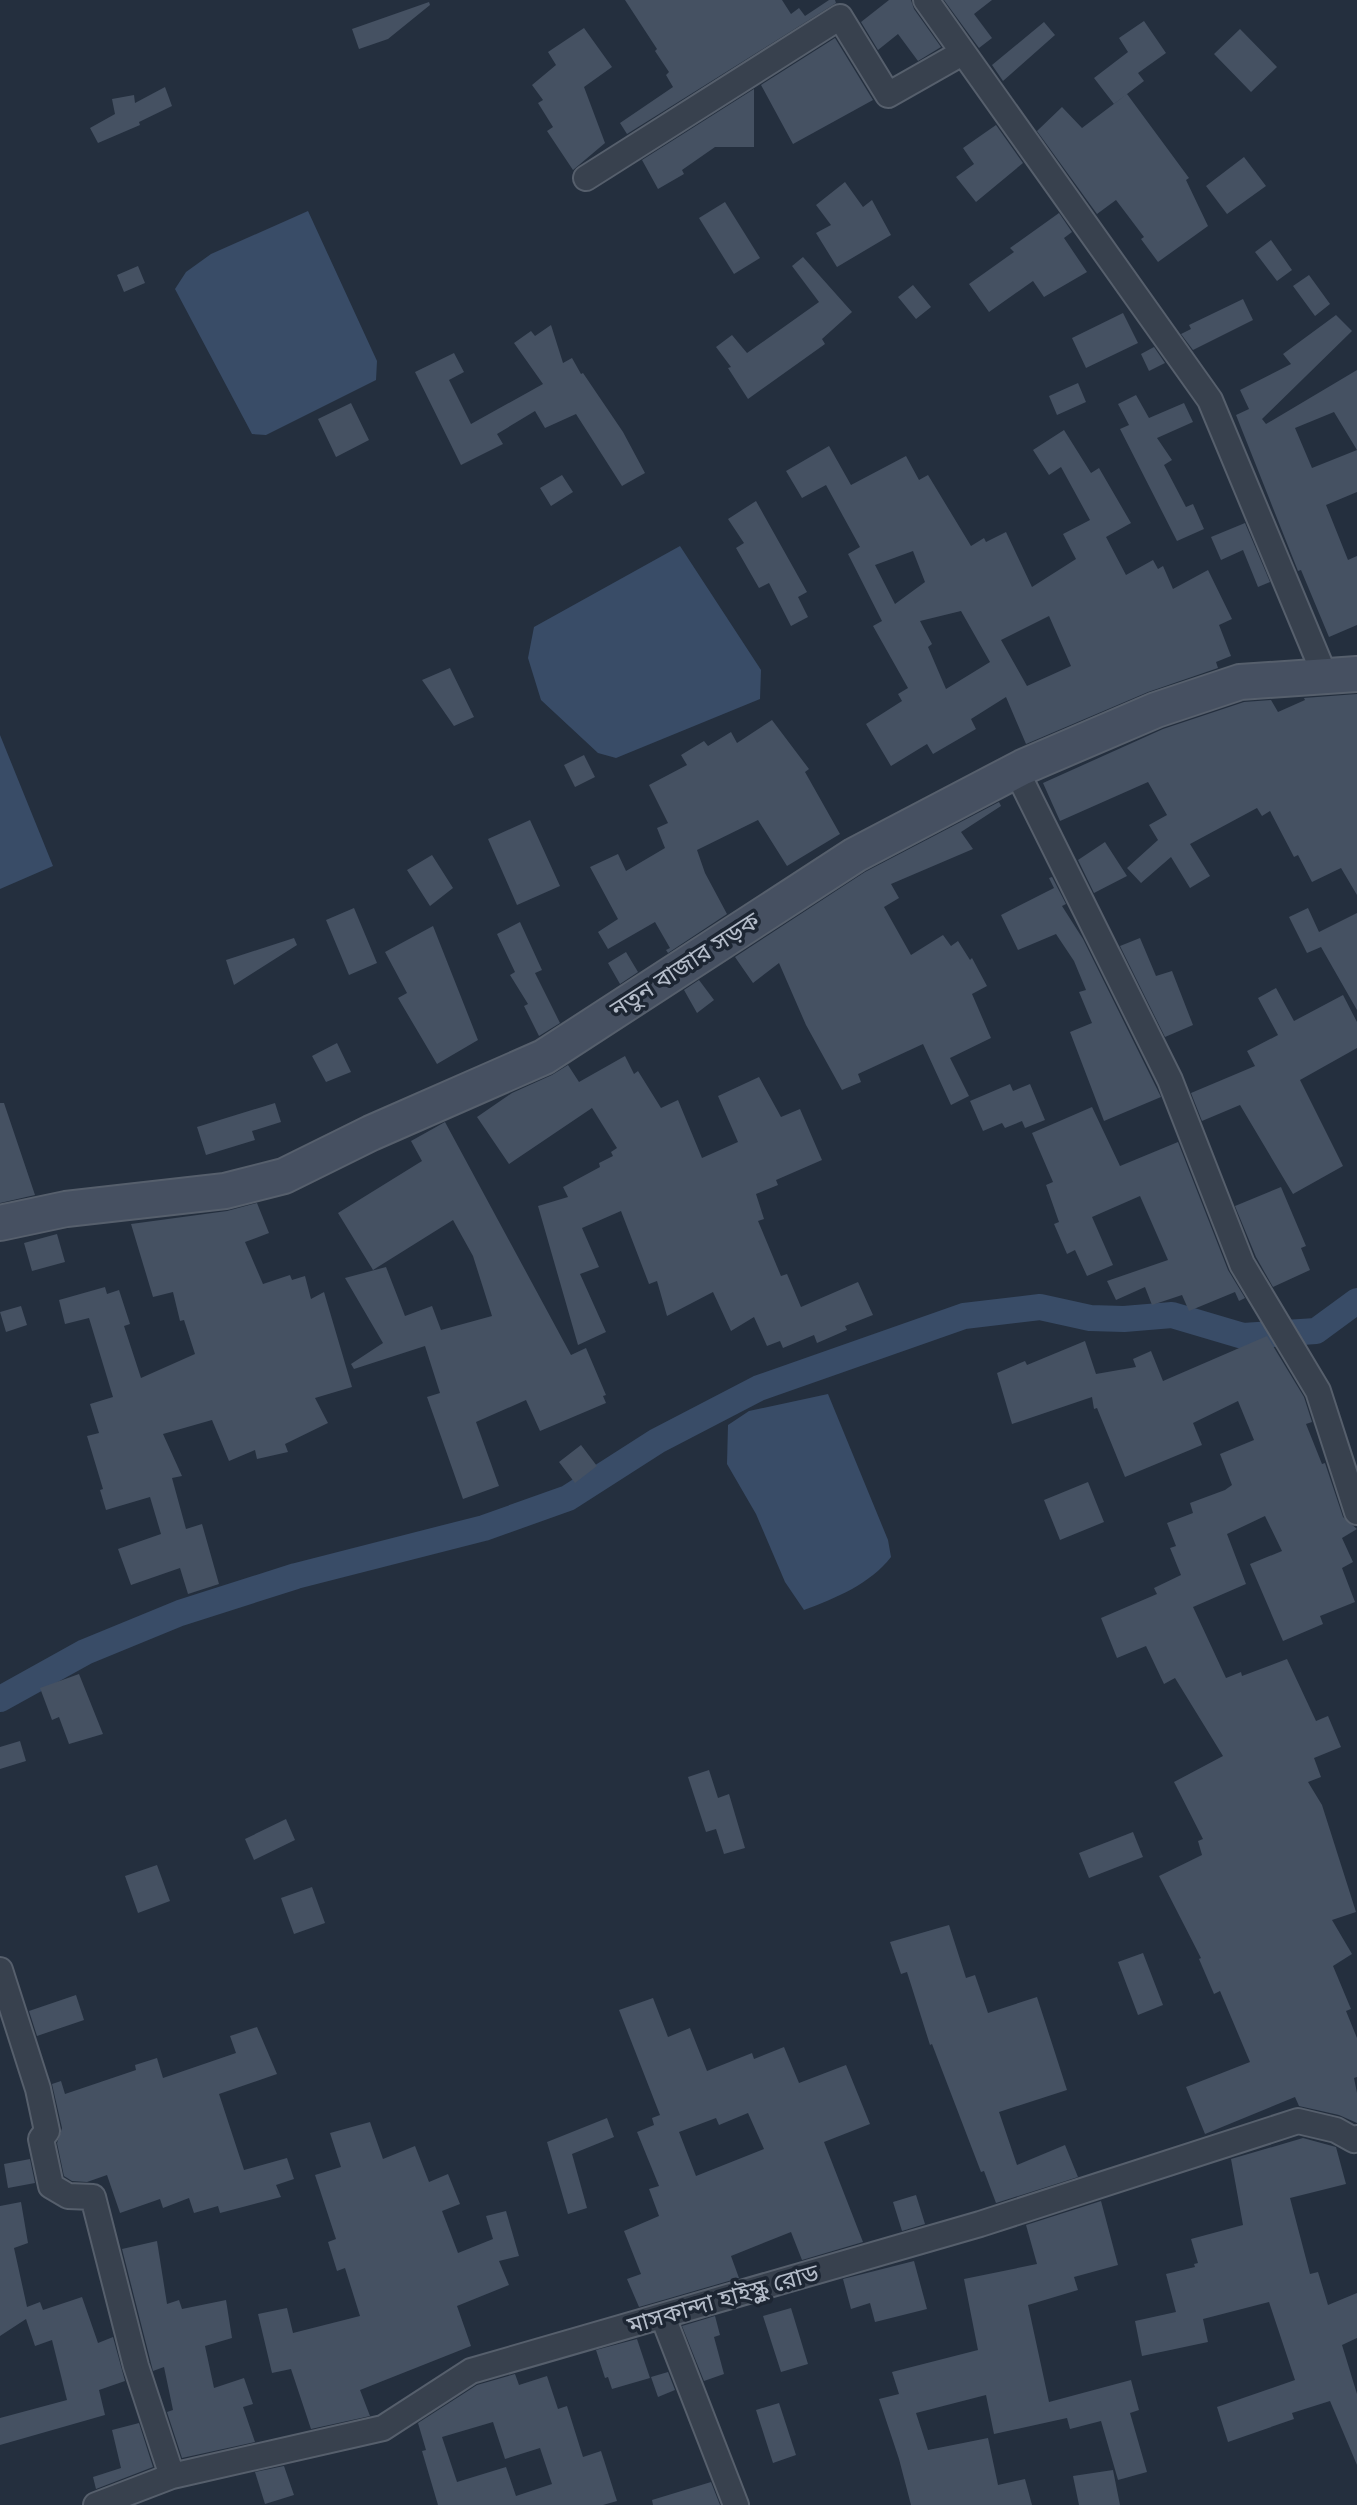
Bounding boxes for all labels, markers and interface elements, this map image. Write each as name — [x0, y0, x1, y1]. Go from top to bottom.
street label: নতুন বাজার সড়ক — [603, 904, 766, 1025]
street label: মাসকান্দা হাইস্কুল রোড — [623, 2256, 823, 2341]

